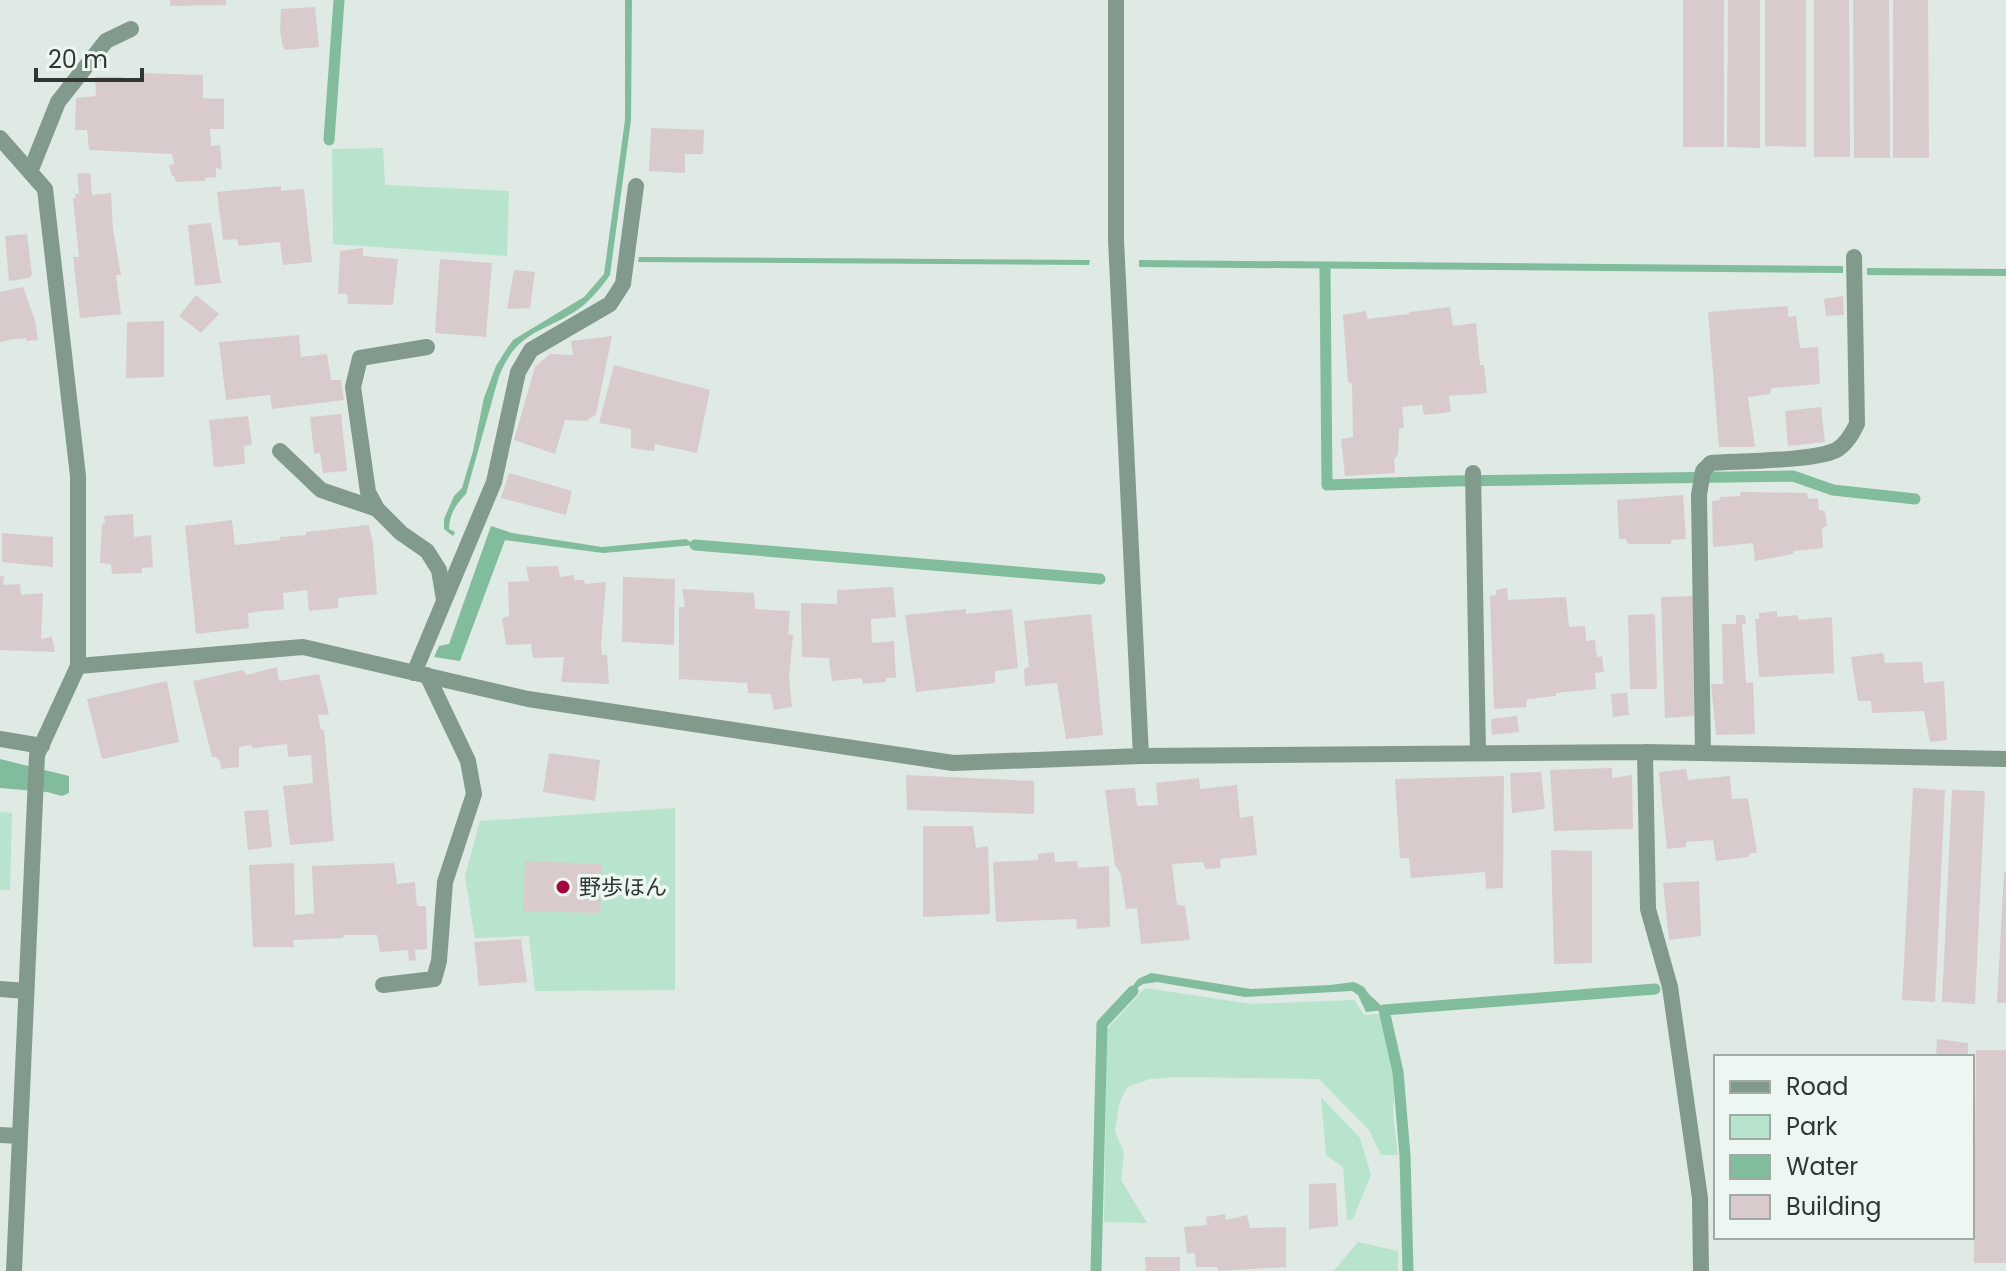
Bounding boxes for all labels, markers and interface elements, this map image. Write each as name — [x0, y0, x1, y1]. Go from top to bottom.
scale bar — [36, 32, 142, 82]
text: 20 m — [48, 43, 108, 76]
place label: 野歩ほん — [579, 872, 667, 903]
marker: 野歩ほん — [554, 878, 572, 896]
legend — [1714, 1055, 1974, 1239]
text: Road — [1786, 1070, 1848, 1103]
text: Park — [1786, 1110, 1838, 1143]
text: Water — [1786, 1150, 1858, 1183]
text: Building — [1786, 1190, 1882, 1223]

